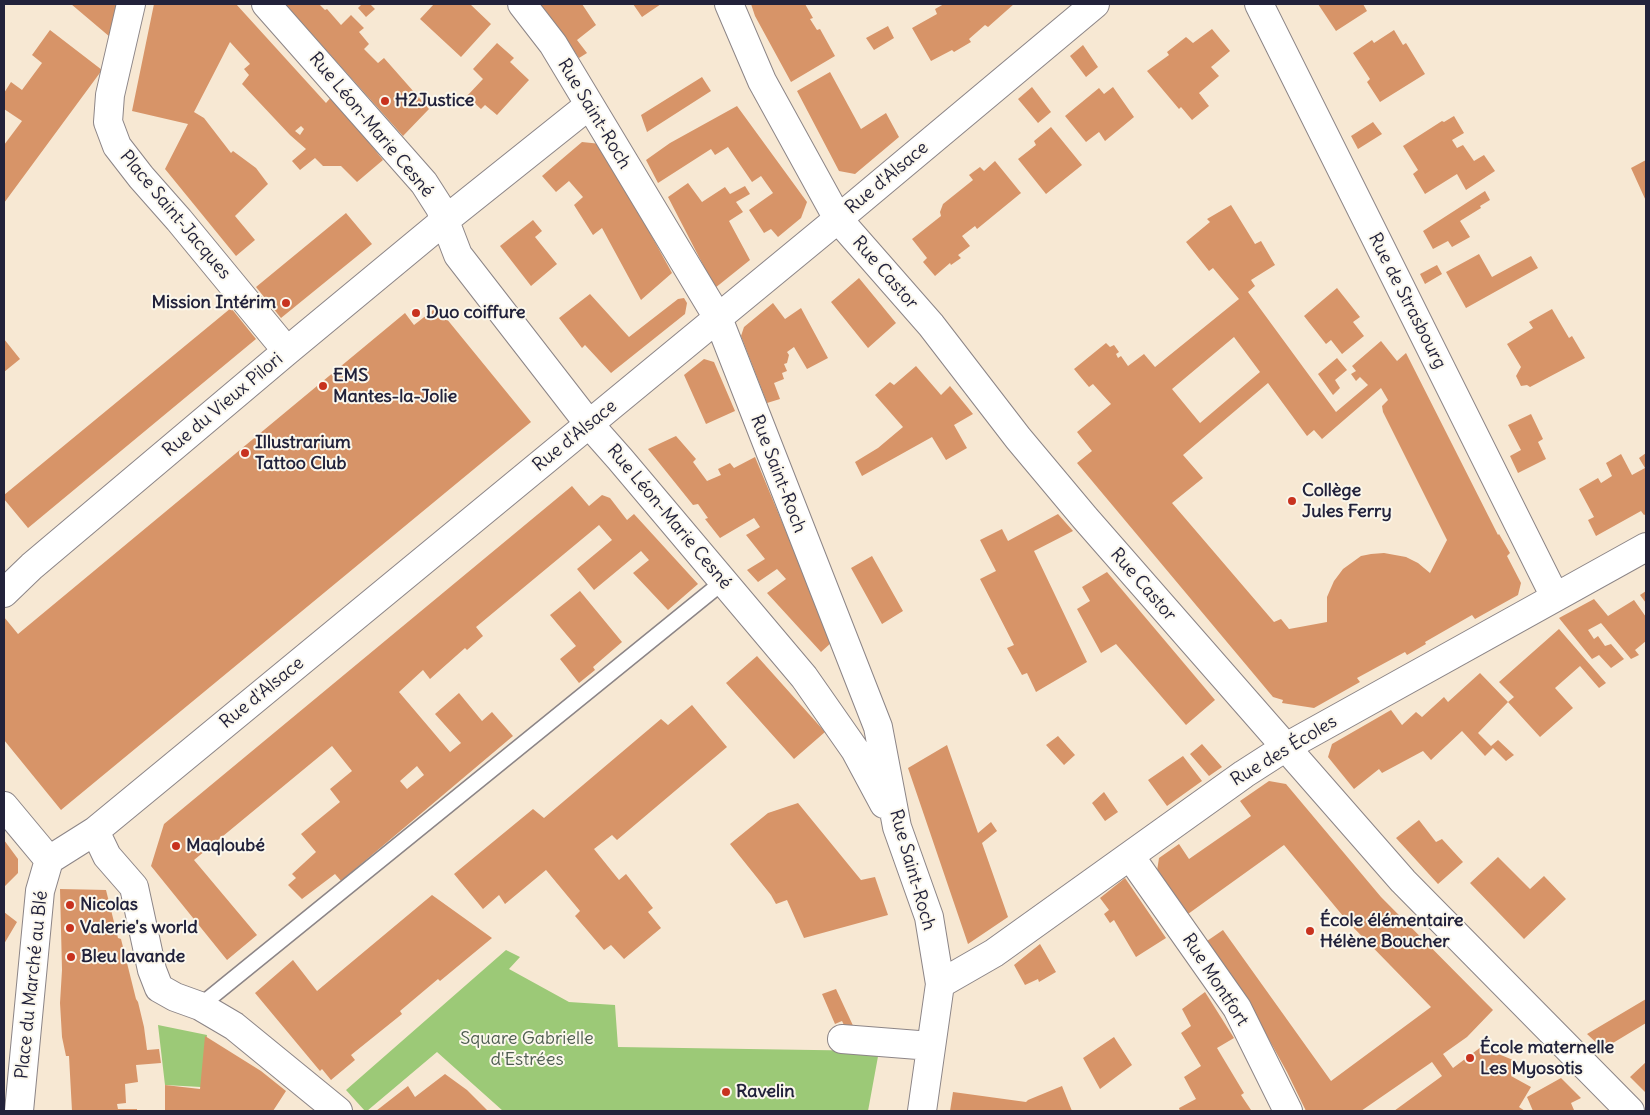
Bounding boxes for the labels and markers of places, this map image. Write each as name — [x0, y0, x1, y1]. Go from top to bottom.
place label: H2Justice — [395, 90, 474, 112]
marker: H2Justice — [379, 95, 391, 107]
place label: Mission Intérim — [151, 292, 276, 314]
marker: Mission Intérim — [280, 297, 292, 309]
place label: Duo coiffure — [426, 302, 526, 324]
marker: Duo coiffure — [410, 307, 422, 319]
place label: EMS Mantes-la-Jolie — [333, 365, 457, 408]
marker: EMS Mantes-la-Jolie — [317, 380, 329, 392]
place label: Illustrarium Tattoo Club — [255, 432, 351, 474]
marker: Illustrarium Tattoo Club — [239, 447, 251, 459]
place label: Collège Jules Ferry — [1302, 480, 1392, 522]
marker: Collège Jules Ferry — [1286, 495, 1298, 507]
place label: Maqloubé — [186, 835, 265, 857]
marker: Maqloubé — [170, 840, 182, 852]
place label: Nicolas — [80, 894, 138, 916]
marker: Nicolas — [64, 899, 76, 911]
place label: École élémentaire Hélène Boucher — [1320, 910, 1463, 952]
place label: Valerie's world — [80, 917, 198, 939]
marker: Valerie's world — [64, 922, 76, 934]
marker: École élémentaire Hélène Boucher — [1304, 925, 1316, 937]
place label: Bleu lavande — [81, 946, 185, 968]
marker: Bleu lavande — [65, 951, 77, 963]
place label: École maternelle Les Myosotis — [1480, 1037, 1614, 1080]
marker: École maternelle Les Myosotis — [1464, 1052, 1476, 1064]
place label: Ravelin — [736, 1081, 795, 1103]
marker: Ravelin — [720, 1086, 732, 1098]

